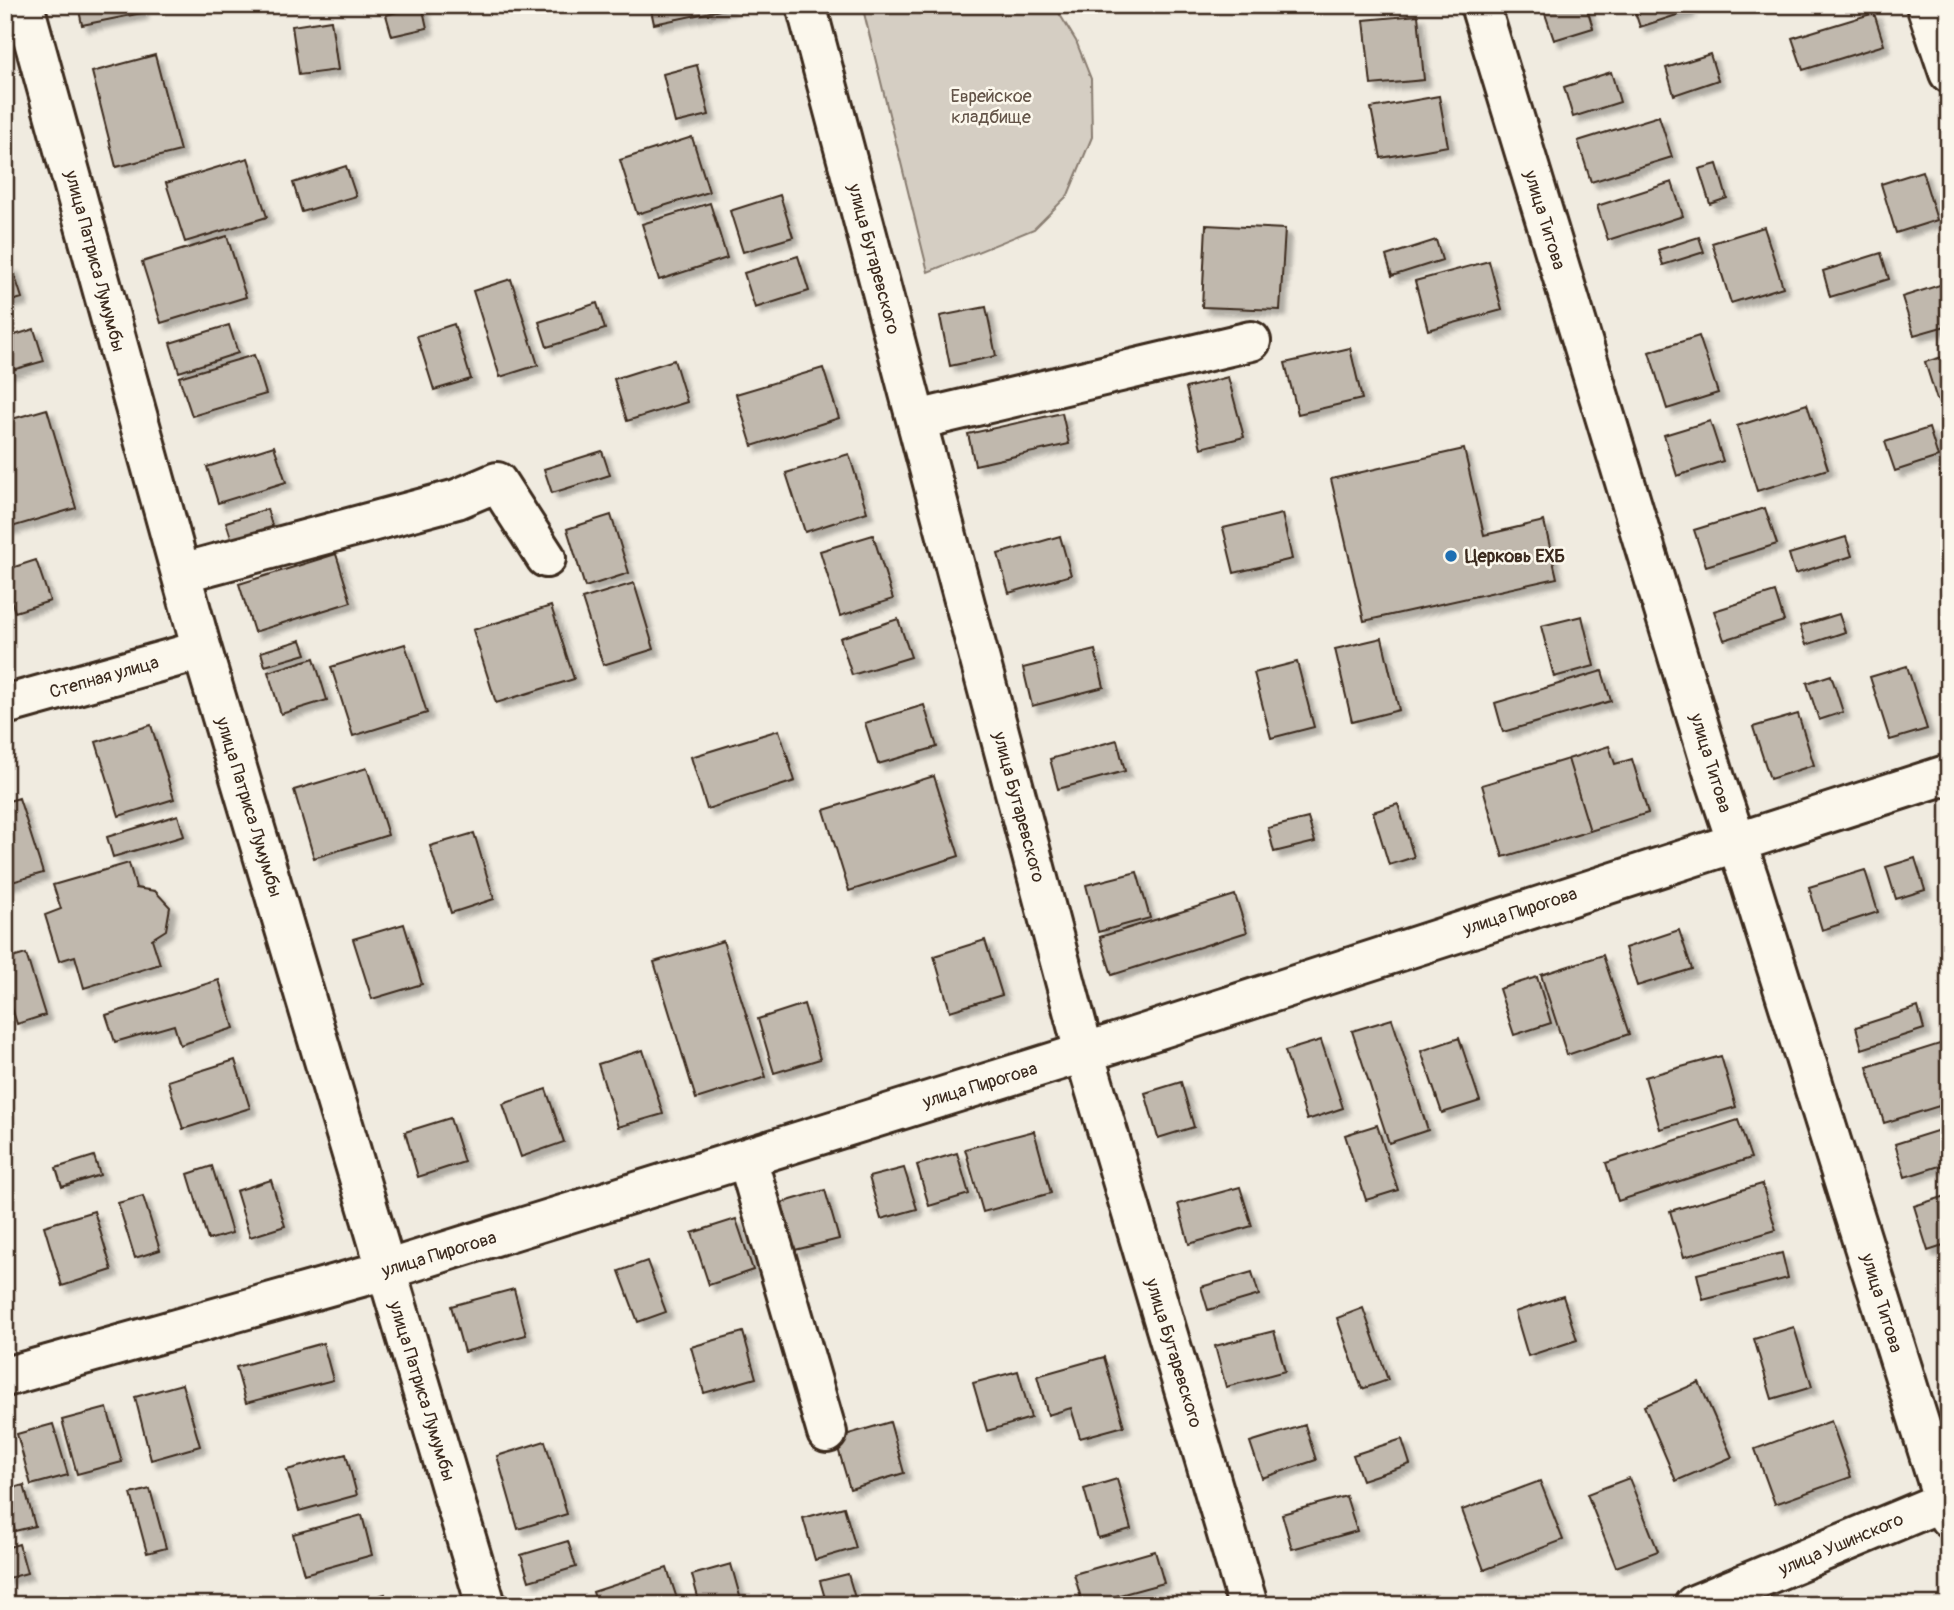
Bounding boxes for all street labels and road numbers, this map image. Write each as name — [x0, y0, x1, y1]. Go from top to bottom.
street label: улица Патриса Лумумбы — [59, 167, 130, 354]
street label: улица Титова — [1518, 167, 1571, 273]
street label: улица Бутаревского — [842, 180, 905, 337]
street label: Степная улица — [47, 651, 161, 704]
street label: улица Титова — [1684, 710, 1737, 816]
street label: улица Патриса Лумумбы — [210, 714, 287, 900]
street label: улица Бутаревского — [987, 728, 1050, 885]
street label: улица Пирогова — [1459, 882, 1580, 941]
street label: улица Пирогова — [919, 1057, 1040, 1114]
street label: улица Пирогова — [378, 1226, 499, 1283]
street label: улица Титова — [1855, 1250, 1908, 1356]
street label: улица Бутаревского — [1140, 1275, 1207, 1431]
street label: улица Патриса Лумумбы — [383, 1298, 460, 1484]
street label: улица Ушинского — [1774, 1508, 1907, 1581]

